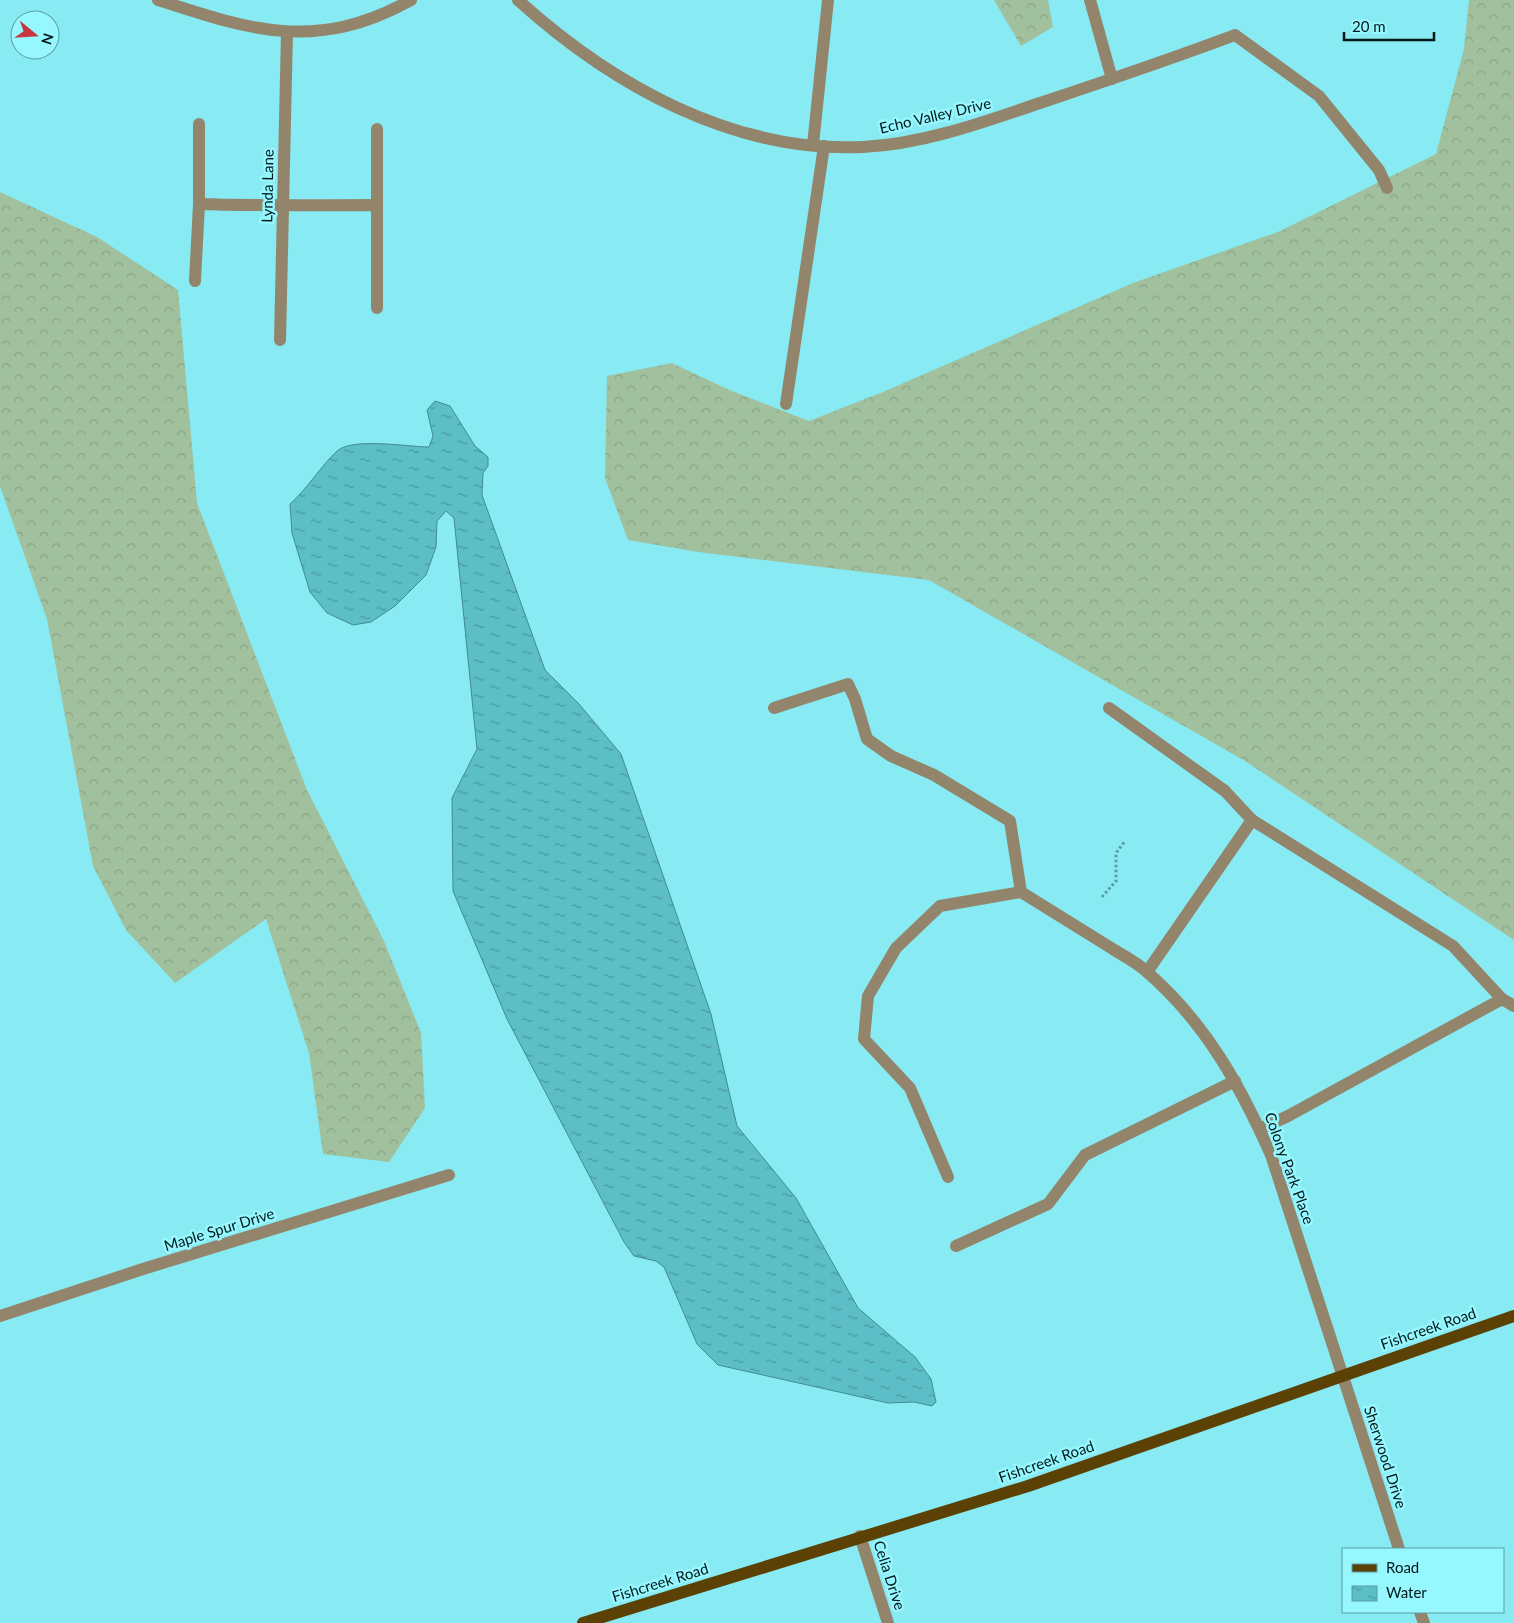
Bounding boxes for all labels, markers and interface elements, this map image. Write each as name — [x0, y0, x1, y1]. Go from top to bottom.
north arrow — [10, 10, 60, 60]
scale bar — [1344, 10, 1434, 42]
text: 20 m — [1352, 17, 1386, 35]
text: N — [38, 31, 58, 47]
street label: Echo Valley Drive — [877, 93, 993, 137]
street label: Lynda Lane — [257, 149, 277, 223]
street label: Colony Park Place — [1261, 1110, 1319, 1227]
street label: Maple Spur Drive — [162, 1204, 276, 1254]
street label: Fishcreek Road — [1378, 1303, 1478, 1353]
street label: Sherwood Drive — [1361, 1404, 1411, 1510]
street label: Fishcreek Road — [996, 1436, 1096, 1486]
street label: Celia Drive — [870, 1538, 910, 1612]
legend — [1342, 1548, 1504, 1613]
text: Road — [1386, 1558, 1419, 1576]
street label: Fishcreek Road — [610, 1559, 710, 1605]
text: Water — [1386, 1583, 1427, 1601]

